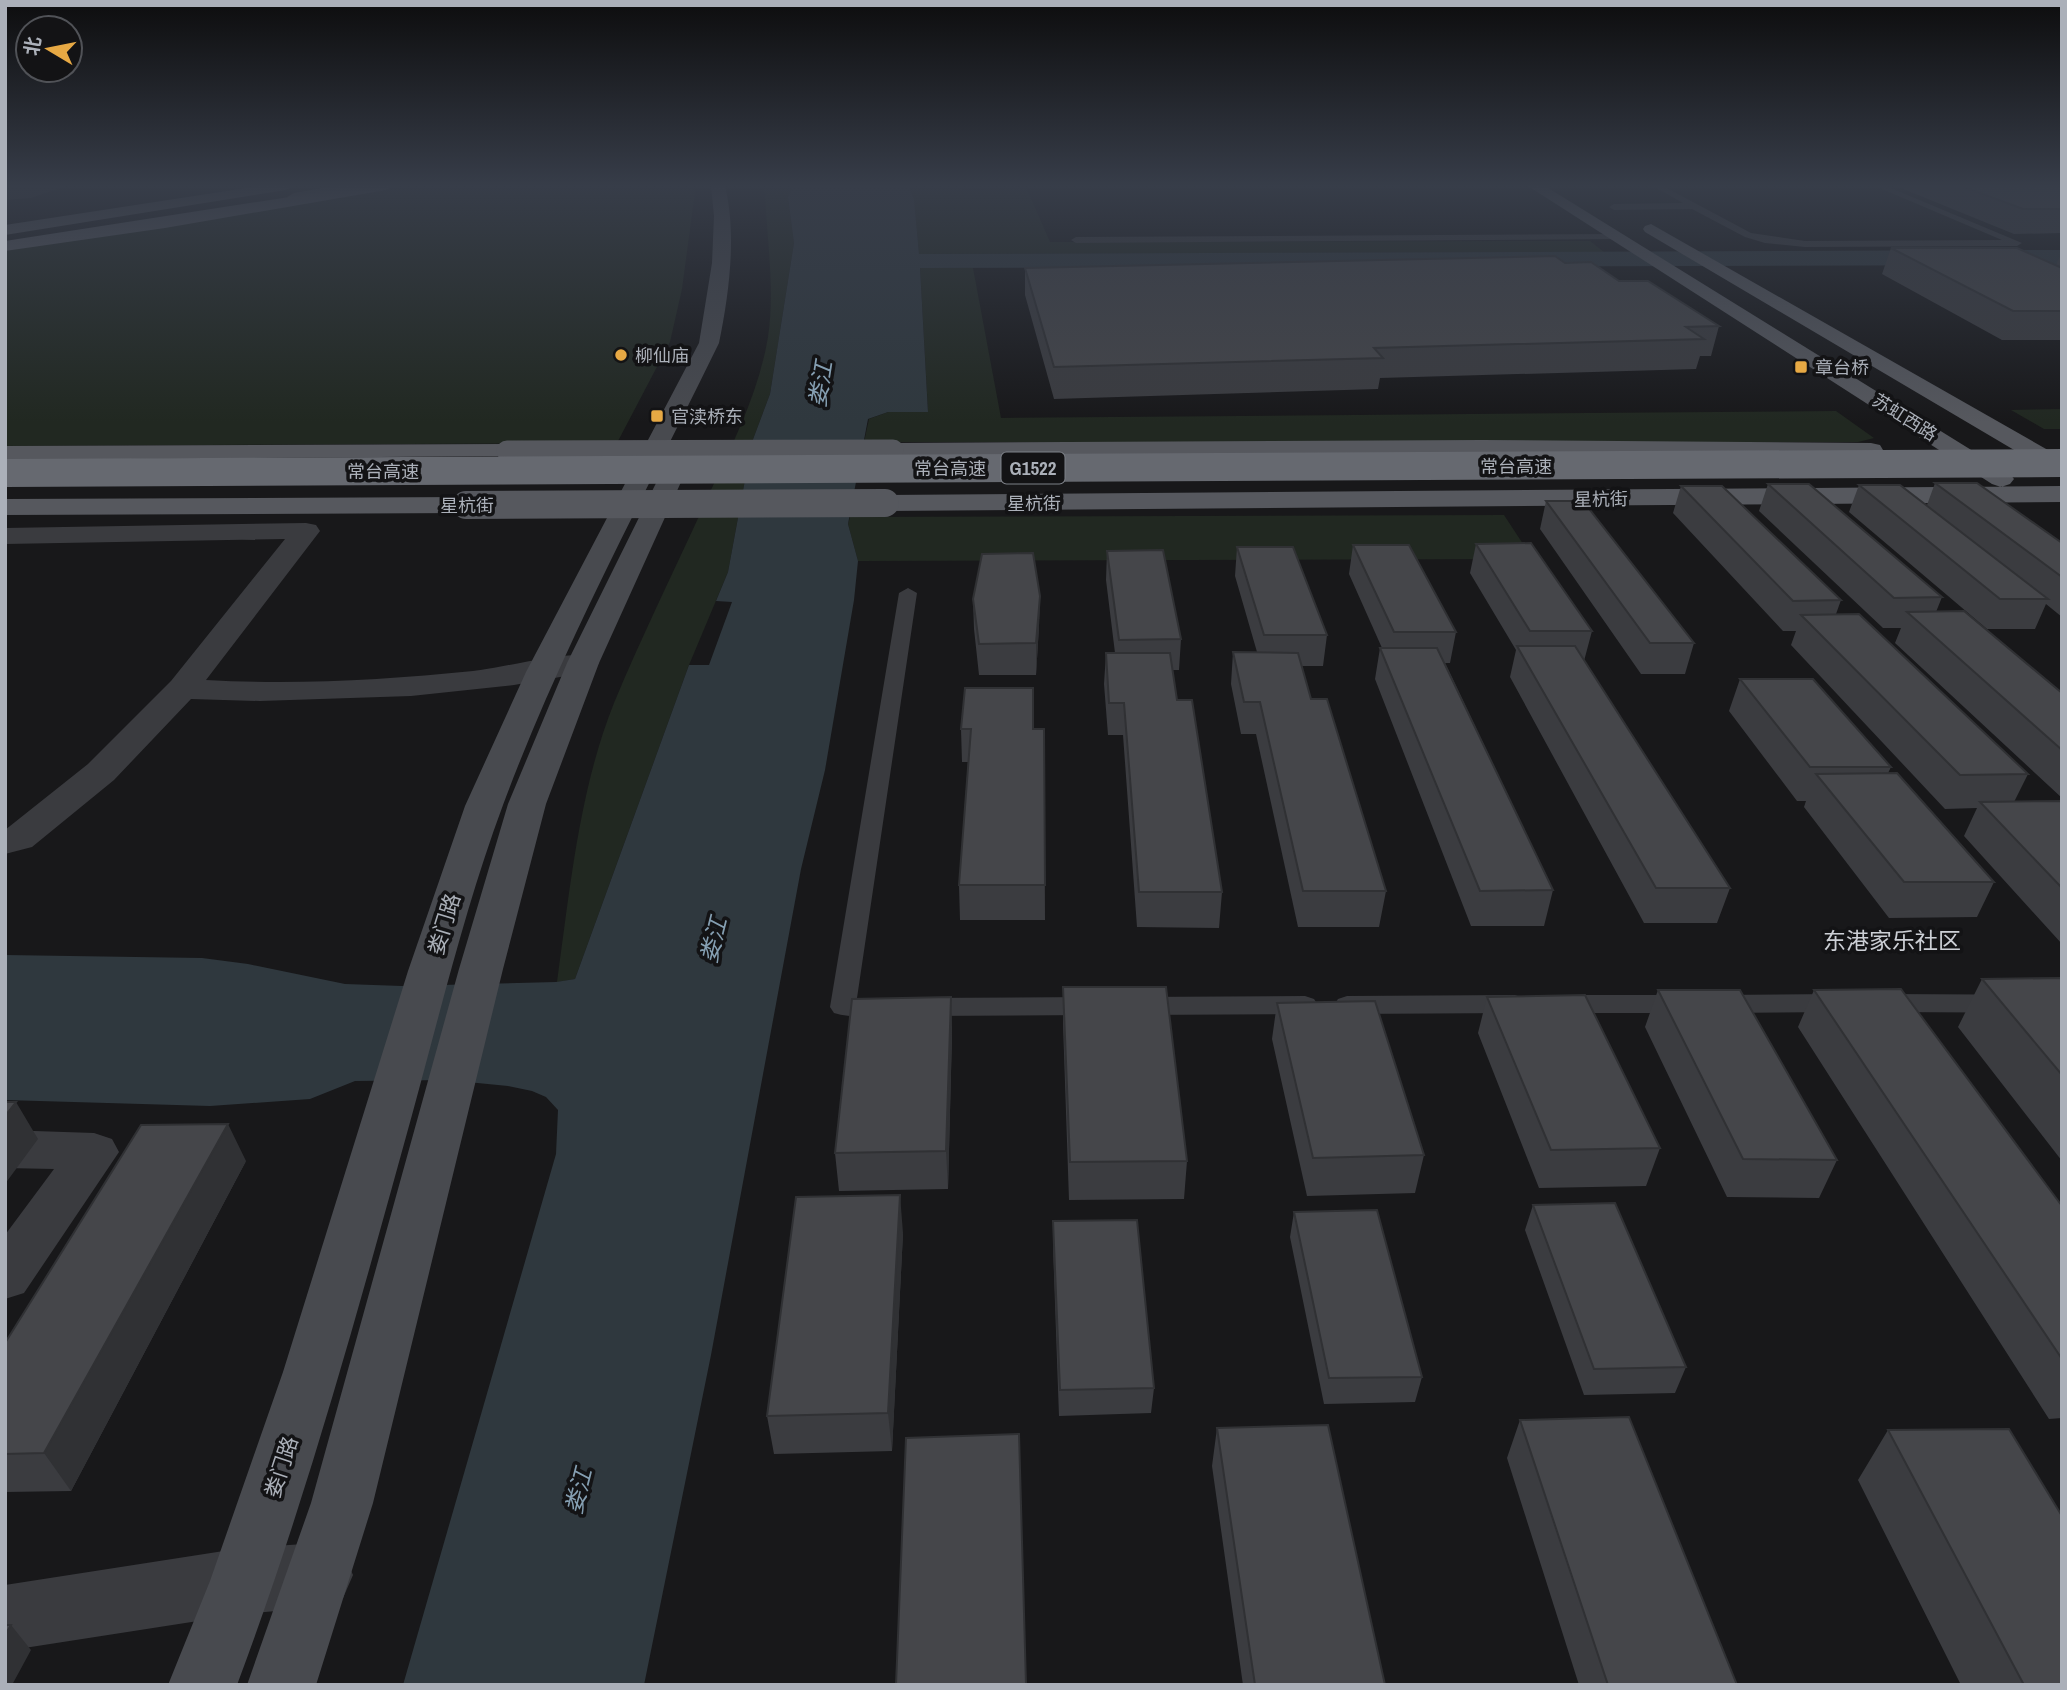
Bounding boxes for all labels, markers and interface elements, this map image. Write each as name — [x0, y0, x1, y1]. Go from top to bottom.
north arrow — [14, 14, 84, 84]
text: 北 — [18, 34, 47, 58]
place label: 柳仙庙 — [635, 343, 689, 368]
marker: 柳仙庙 — [613, 347, 629, 363]
place label: 章台桥 — [1815, 355, 1869, 380]
water label: 娄江 — [801, 356, 839, 409]
marker: 章台桥 — [1793, 359, 1809, 375]
street label: 苏虹西路 — [1868, 387, 1942, 447]
place label: 官渎桥东 — [671, 404, 743, 429]
marker: 官渎桥东 — [649, 408, 665, 424]
road number: G1522 — [1002, 453, 1064, 484]
street label: 常台高速 — [1480, 454, 1552, 479]
street label: 常台高速 — [914, 456, 986, 481]
street label: 常台高速 — [347, 459, 419, 484]
street label: 星杭街 — [1574, 486, 1628, 512]
street label: 星杭街 — [1007, 491, 1061, 516]
street label: 星杭街 — [440, 493, 494, 518]
street label: 娄门路 — [421, 890, 467, 958]
water label: 娄江 — [692, 911, 734, 966]
district label: 东港家乐社区 — [1823, 925, 1961, 956]
street label: 娄门路 — [257, 1433, 305, 1501]
water label: 娄江 — [557, 1462, 599, 1517]

